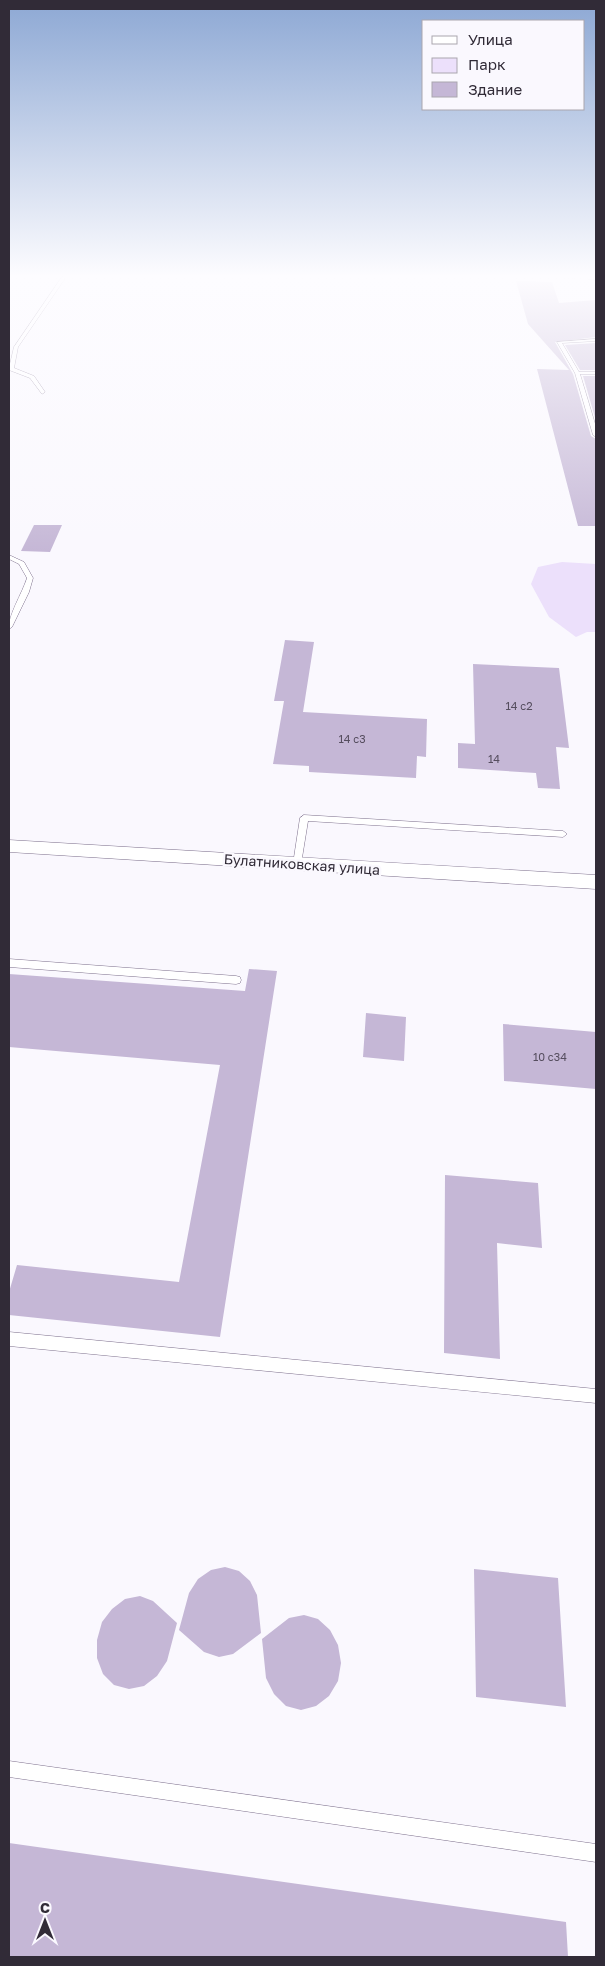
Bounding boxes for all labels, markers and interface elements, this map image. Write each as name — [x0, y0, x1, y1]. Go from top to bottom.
legend — [422, 20, 585, 110]
text: Улица — [468, 30, 513, 48]
text: Парк — [468, 55, 506, 73]
text: Здание — [468, 80, 522, 98]
house number: 14 с2 — [505, 699, 533, 712]
house number: 14 с3 — [338, 732, 366, 745]
house number: 14 — [488, 752, 500, 765]
street label: Булатниковская улица — [223, 850, 381, 878]
house number: 10 с34 — [533, 1050, 567, 1063]
north arrow — [20, 1896, 70, 1946]
text: С — [40, 1899, 50, 1916]

